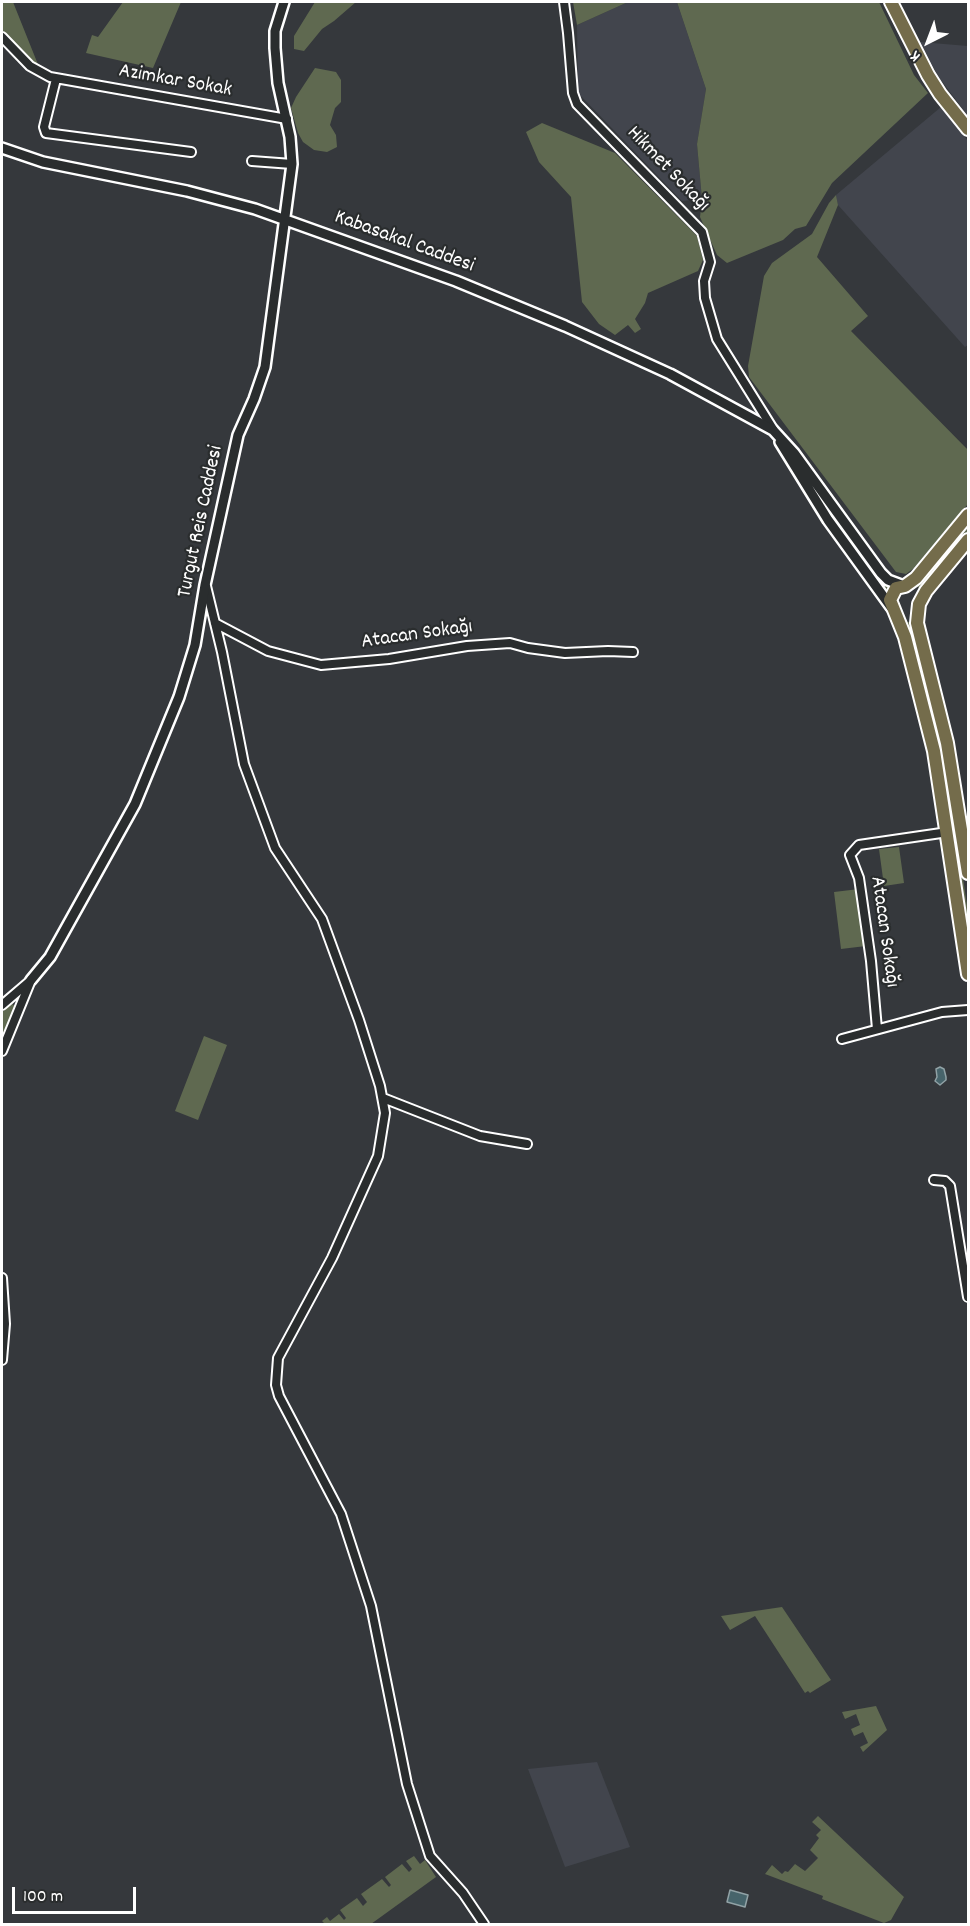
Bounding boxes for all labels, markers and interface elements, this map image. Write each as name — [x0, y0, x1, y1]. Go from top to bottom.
north arrow — [898, 12, 958, 72]
text: K — [905, 45, 926, 67]
street label: Azimkar Sokak — [116, 60, 234, 104]
street label: Hikmet Sokağı — [620, 122, 714, 218]
street label: Kabasakal Caddesi — [330, 206, 478, 280]
street label: Turgut Reis Caddesi — [174, 444, 230, 600]
street label: Atacan Sokağı — [360, 616, 474, 656]
street label: Atacan Sokağı — [863, 875, 903, 989]
scale bar — [15, 1875, 140, 1913]
text: 100 m — [23, 1885, 63, 1910]

